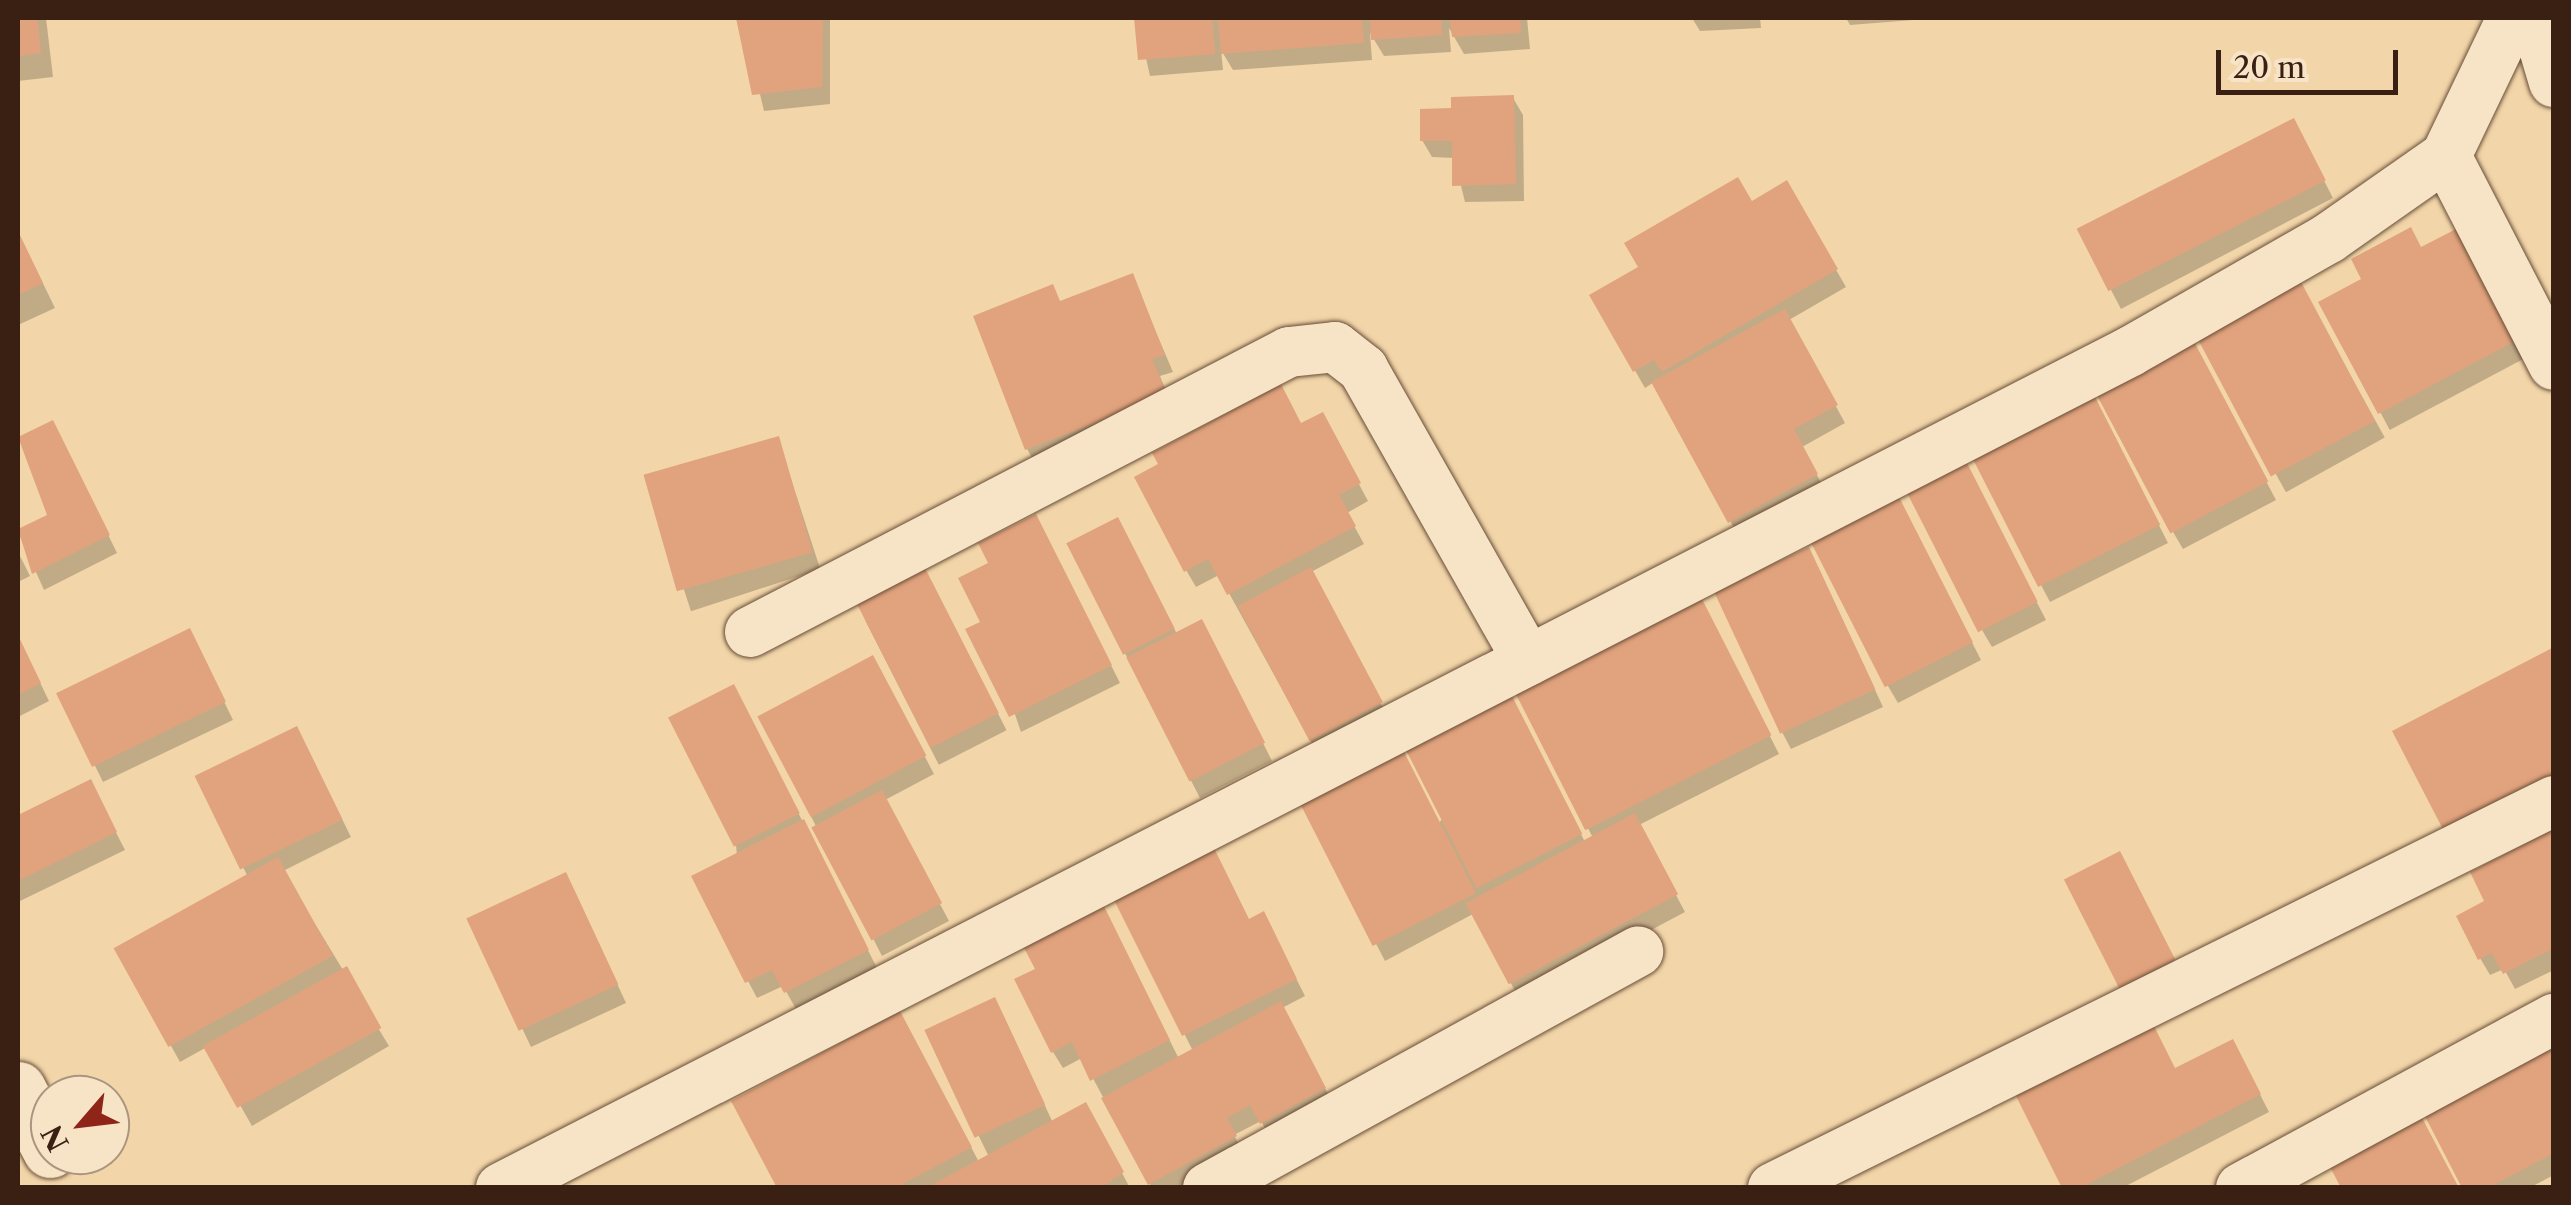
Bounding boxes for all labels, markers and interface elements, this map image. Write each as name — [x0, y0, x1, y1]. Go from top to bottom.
scale bar — [2221, 30, 2404, 92]
text: 20 m — [2233, 49, 2305, 86]
north arrow — [30, 1075, 130, 1175]
text: N — [35, 1119, 76, 1157]

